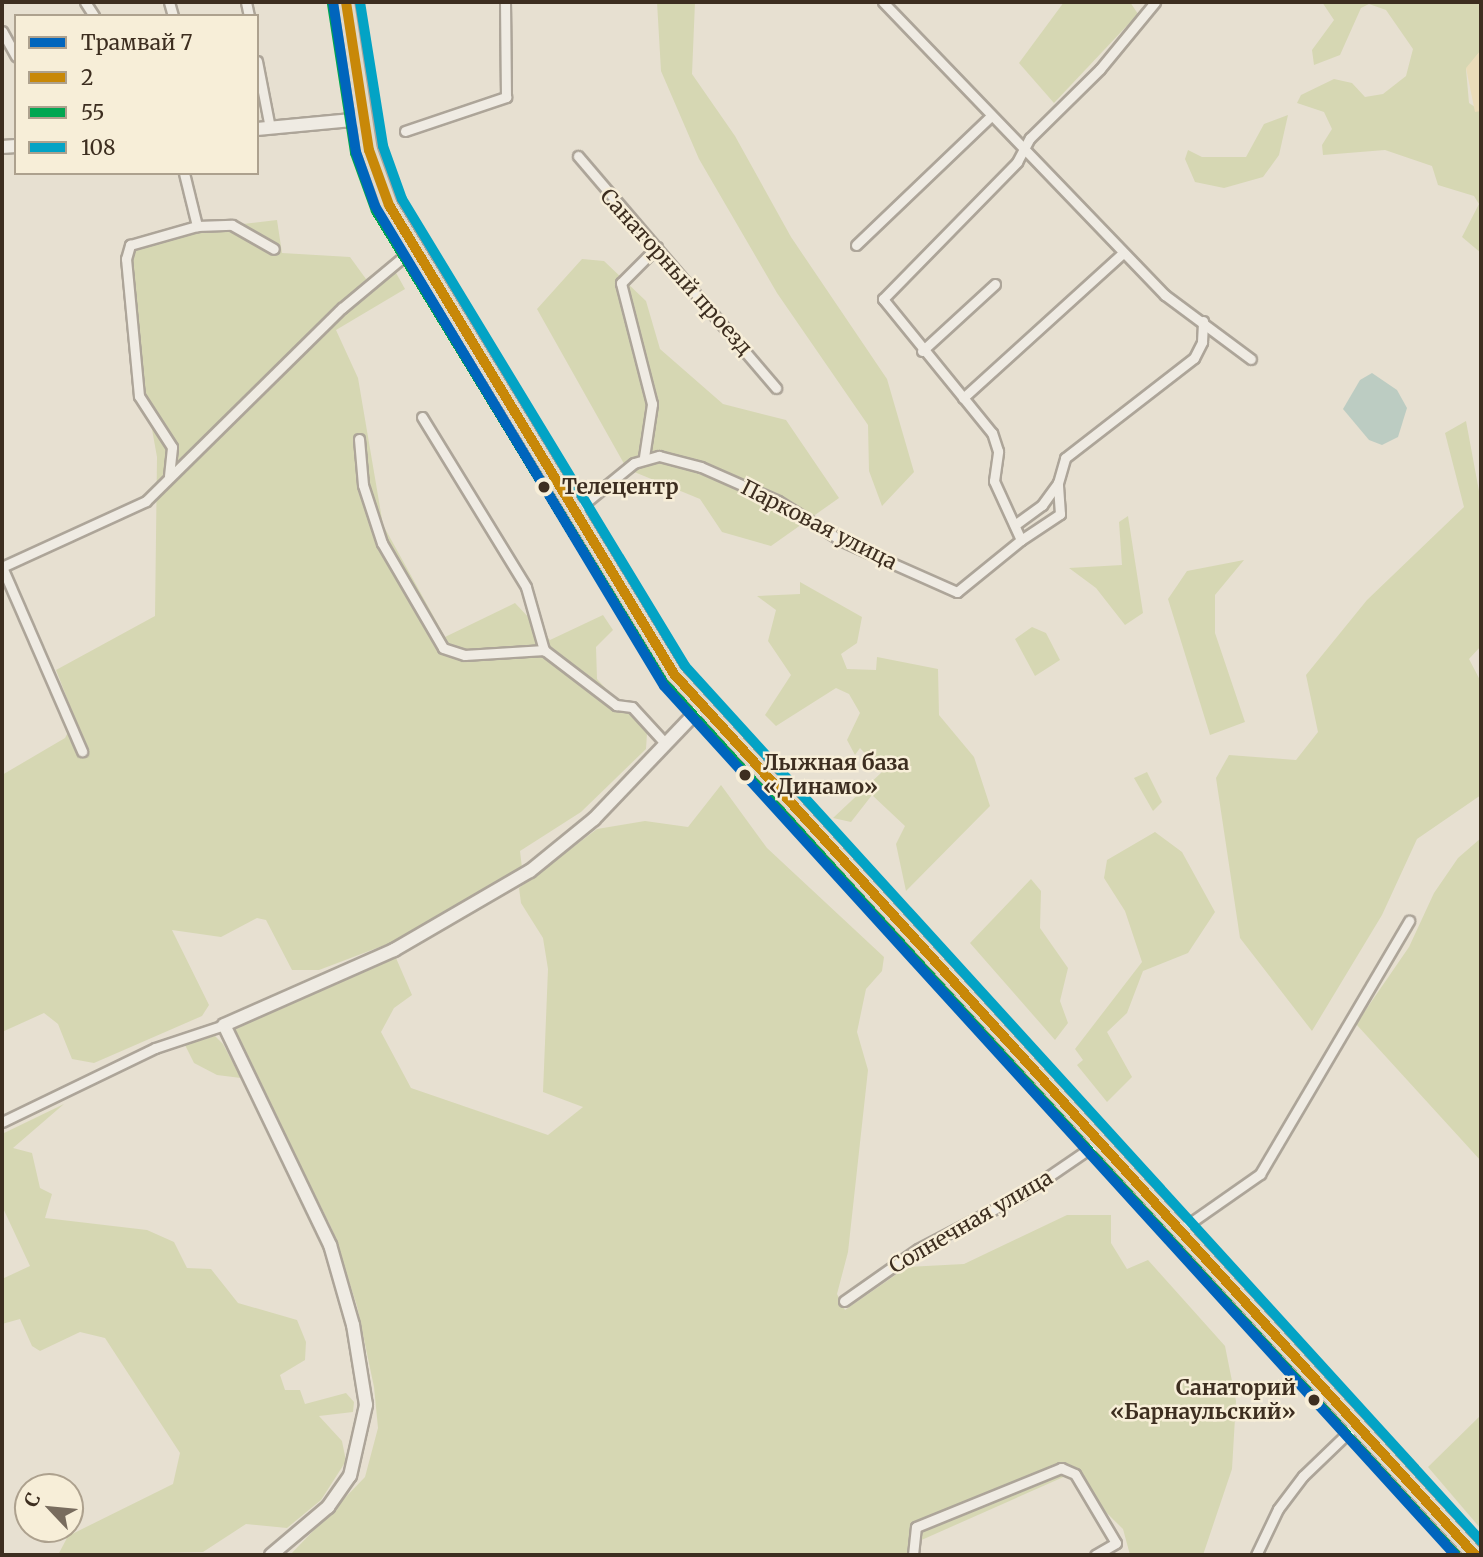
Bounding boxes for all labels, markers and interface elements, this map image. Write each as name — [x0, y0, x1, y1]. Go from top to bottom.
legend — [14, 14, 259, 175]
text: Трамвай 7 — [81, 29, 193, 56]
text: 2 — [81, 64, 94, 91]
text: 55 — [81, 99, 104, 126]
text: 108 — [81, 134, 116, 161]
street label: Санаторный проезд — [595, 184, 757, 360]
place label: Телецентр — [562, 474, 679, 500]
marker: Телецентр — [532, 475, 556, 499]
street label: Парковая улица — [737, 475, 901, 575]
place label: Лыжная база «Динамо» — [763, 750, 909, 800]
marker: Лыжная база «Динамо» — [733, 763, 757, 787]
street label: Солнечная улица — [885, 1165, 1057, 1279]
place label: Санаторий «Барнаульский» — [1110, 1375, 1296, 1425]
marker: Санаторий «Барнаульский» — [1302, 1388, 1326, 1412]
north arrow — [14, 1473, 84, 1543]
text: С — [18, 1489, 45, 1511]

